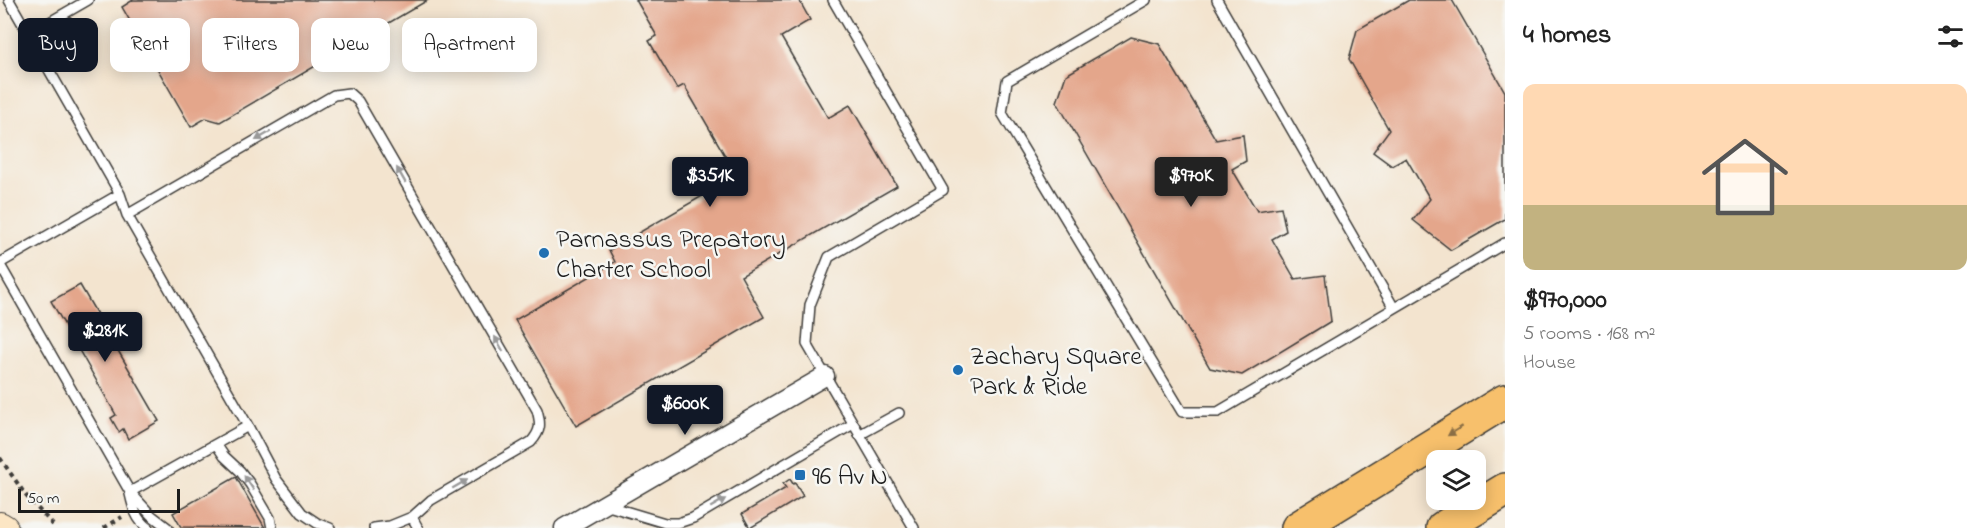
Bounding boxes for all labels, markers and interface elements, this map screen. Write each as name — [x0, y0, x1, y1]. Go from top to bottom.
text: 4 homes — [1523, 17, 1611, 55]
chip: Buy — [18, 18, 98, 72]
chip: Rent — [110, 18, 190, 72]
chip: Filters — [202, 18, 299, 72]
chip: New — [311, 18, 390, 72]
chip: Apartment — [402, 18, 537, 72]
icon: filters — [1934, 20, 1967, 53]
icon: home — [1691, 123, 1799, 231]
one-way arrow — [254, 131, 271, 141]
pin: $351K — [668, 157, 752, 208]
pin: $970K — [1149, 157, 1233, 208]
text: $351K — [686, 162, 734, 191]
text: $970K — [1169, 162, 1213, 191]
one-way arrow — [395, 167, 406, 183]
place label: Parnassus Prepatory Charter School — [556, 222, 786, 290]
marker: Parnassus Prepatory Charter School — [537, 246, 551, 260]
text: $970,000 — [1523, 282, 1607, 320]
pin: $281K — [63, 312, 147, 363]
text: $281K — [82, 317, 128, 346]
text: 5 rooms · 168 m² — [1523, 320, 1656, 349]
one-way arrow — [494, 335, 504, 352]
place label: Zachary Square Park & Ride — [970, 339, 1142, 407]
text: House — [1523, 349, 1576, 378]
marker: Zachary Square Park & Ride — [951, 363, 965, 377]
pin: $600K — [643, 385, 727, 436]
text: $600K — [661, 390, 709, 419]
one-way arrow — [1447, 426, 1463, 437]
map controls — [1426, 450, 1486, 510]
button: layers — [1426, 450, 1486, 510]
place label: 96 Av N — [812, 459, 888, 497]
marker: 96 Av N — [793, 468, 807, 482]
one-way arrow — [243, 475, 254, 491]
one-way arrow — [452, 479, 469, 489]
scale bar — [18, 486, 180, 514]
text: 50 m — [27, 487, 59, 511]
one-way arrow — [709, 499, 726, 509]

